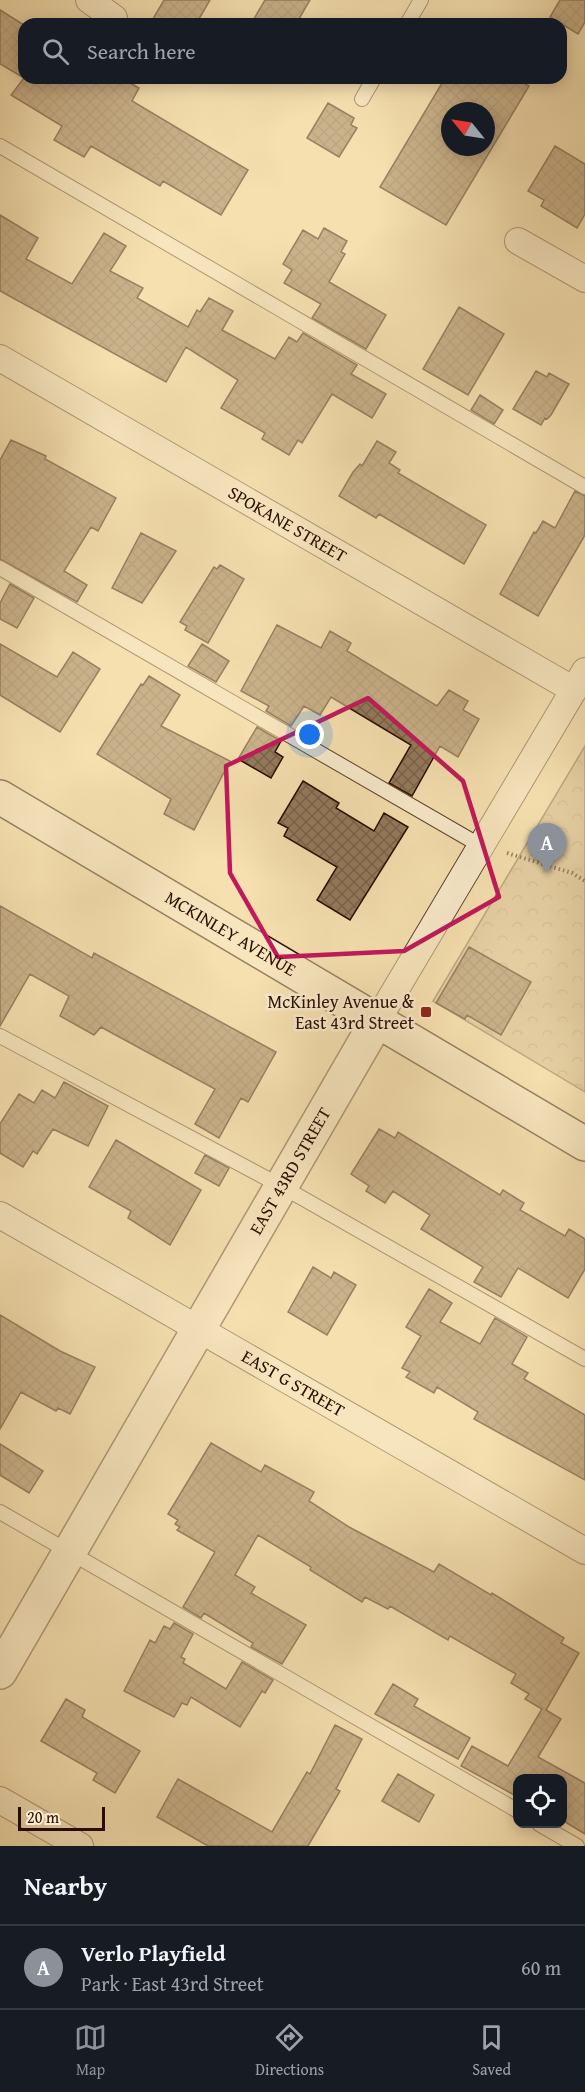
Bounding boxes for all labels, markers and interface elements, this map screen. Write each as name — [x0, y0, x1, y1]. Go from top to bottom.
search box — [18, 18, 567, 84]
icon: search — [39, 35, 72, 68]
text: Search here — [87, 35, 196, 67]
north arrow — [441, 102, 495, 156]
street label: SPOKANE STREET — [223, 479, 352, 569]
your location — [295, 720, 324, 749]
pin: A — [528, 824, 566, 873]
street label: MCKINLEY AVENUE — [160, 884, 301, 983]
place label: McKinley Avenue & East 43rd Street — [268, 988, 415, 1036]
marker: McKinley Avenue & East 43rd Street — [419, 1005, 433, 1019]
street label: EAST 43RD STREET — [242, 1102, 337, 1239]
street label: EAST G STREET — [237, 1343, 350, 1423]
map controls — [513, 1774, 567, 1828]
button: locate — [513, 1774, 567, 1828]
scale bar — [18, 1804, 105, 1832]
text: 20 m — [27, 1805, 59, 1829]
text: Nearby — [24, 1866, 107, 1905]
text: Verlo Playfield — [81, 1937, 226, 1969]
text: A — [37, 1953, 50, 1982]
text: 60 m — [521, 1953, 561, 1982]
text: Park · East 43rd Street — [81, 1969, 264, 1998]
tab: Map — [74, 2021, 107, 2081]
tab: Directions — [255, 2021, 324, 2081]
tab: Saved — [472, 2021, 511, 2081]

